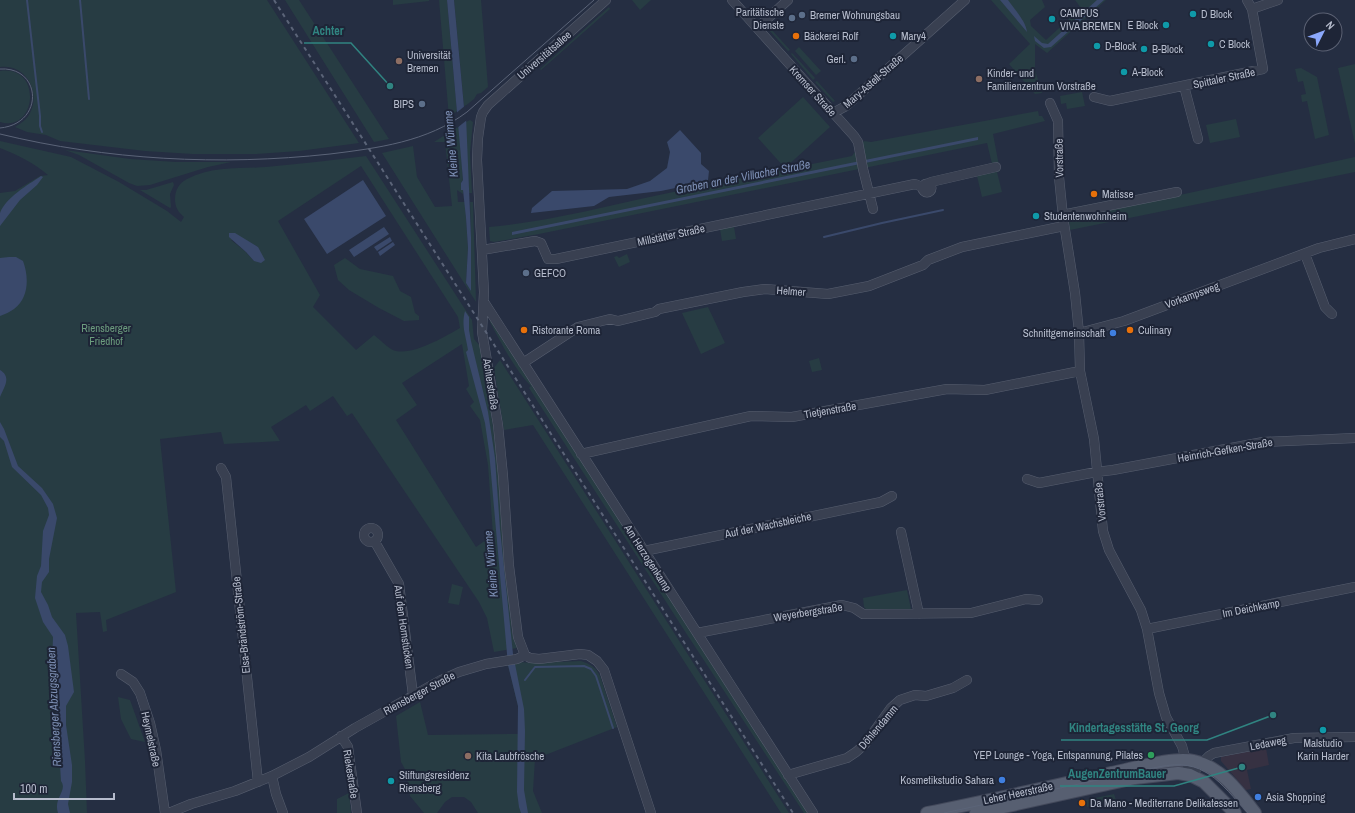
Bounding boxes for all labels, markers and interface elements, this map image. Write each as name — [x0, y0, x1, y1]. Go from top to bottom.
place label: Paritätische Dienste — [736, 5, 784, 32]
place label: CAMPUS VIVA BREMEN — [1060, 6, 1121, 33]
place label: D Block — [1201, 7, 1233, 21]
place label: Bremer Wohnungsbau — [810, 8, 900, 22]
marker: D Block — [1188, 9, 1198, 19]
marker: Bremer Wohnungsbau — [797, 10, 807, 20]
north arrow — [1303, 12, 1343, 52]
marker: Paritätische Dienste — [787, 13, 797, 23]
marker: CAMPUS VIVA BREMEN — [1047, 14, 1057, 24]
place label: E Block — [1127, 18, 1158, 32]
text: N — [1323, 18, 1338, 32]
callout: Achter — [304, 19, 351, 43]
marker: E Block — [1161, 20, 1171, 30]
text: Achter — [312, 23, 344, 39]
street label: Universitätsallee — [514, 28, 574, 82]
place label: Bäckerei Rolf — [804, 29, 859, 43]
place label: Mary4 — [901, 29, 926, 43]
marker: Bäckerei Rolf — [791, 31, 801, 41]
marker: Mary4 — [888, 31, 898, 41]
place label: C Block — [1219, 37, 1251, 51]
place label: D-Block — [1105, 39, 1137, 53]
marker: C Block — [1206, 39, 1216, 49]
marker: D-Block — [1092, 41, 1102, 51]
place label: B-Block — [1152, 42, 1184, 56]
marker: B-Block — [1139, 44, 1149, 54]
place label: Universität Bremen — [407, 48, 451, 75]
street label: Mary-Astell-Straße — [840, 51, 906, 111]
place label: Gerl. — [826, 52, 846, 66]
marker: Gerl. — [849, 54, 859, 64]
marker: Universität Bremen — [394, 56, 404, 66]
street label: Kremser Straße — [786, 63, 840, 119]
place label: A-Block — [1131, 65, 1164, 79]
street label: Spittaler Straße — [1192, 65, 1256, 91]
place label: Kinder- und Familienzentrum Vorstraße — [987, 66, 1096, 93]
marker: A-Block — [1119, 67, 1129, 77]
marker: Kinder- und Familienzentrum Vorstraße — [974, 74, 984, 84]
place label: BIPS — [393, 97, 414, 111]
marker: BIPS — [417, 99, 427, 109]
water label: Kleine Wümme — [440, 109, 462, 178]
street label: Vorstraße — [1052, 138, 1066, 178]
water label: Graben an der Villacher Straße — [674, 156, 812, 198]
place label: Matisse — [1102, 187, 1134, 201]
marker: Matisse — [1089, 189, 1099, 199]
place label: Studentenwohnheim — [1044, 209, 1127, 223]
marker: Studentenwohnheim — [1031, 211, 1041, 221]
street label: Millstätter Straße — [636, 221, 706, 249]
place label: GEFCO — [534, 266, 566, 280]
marker: GEFCO — [521, 268, 531, 278]
street label: Vorkampsweg — [1163, 279, 1221, 311]
street label: Helmer — [776, 283, 806, 299]
park label: Riensberger Friedhof — [81, 321, 131, 348]
place label: Ristorante Roma — [532, 323, 600, 337]
place label: Culinary — [1138, 323, 1172, 337]
marker: Ristorante Roma — [519, 325, 529, 335]
marker: Culinary — [1125, 325, 1135, 335]
place label: Schnittgemeinschaft — [1023, 326, 1105, 340]
marker: Schnittgemeinschaft — [1108, 328, 1118, 338]
street label: Achterstraße — [480, 356, 502, 411]
street label: Tietjenstraße — [803, 399, 857, 421]
street label: Heinrich-Gefken-Straße — [1176, 435, 1274, 465]
street label: Vorstraße — [1091, 482, 1109, 522]
street label: Auf der Wachsbleiche — [723, 509, 812, 541]
street label: Am Herzogenkamp — [621, 521, 675, 594]
water label: Kleine Wümme — [480, 529, 502, 598]
street label: Elsa-Brändström-Straße — [229, 576, 253, 674]
street label: Auf den Hornstücken — [391, 583, 417, 670]
street label: Im Deichkamp — [1221, 596, 1281, 620]
street label: Weyerbergstraße — [773, 600, 843, 624]
water label: Riensberger Abzugsgraben — [43, 647, 65, 767]
street label: Riensberger Straße — [381, 668, 457, 718]
street label: Döhlendamm — [855, 702, 901, 752]
street label: Heymelstraße — [138, 710, 164, 768]
callout: Kindertagesstätte St. Georg — [1061, 716, 1207, 740]
text: Kindertagesstätte St. Georg — [1069, 720, 1199, 736]
marker: Malstudio Karin Harder — [1318, 725, 1328, 735]
street label: Ledaweg — [1249, 733, 1287, 753]
place label: Malstudio Karin Harder — [1297, 736, 1349, 763]
place label: YEP Lounge - Yoga, Entspannung, Pilates — [974, 748, 1143, 762]
street label: Riekestraße — [340, 749, 362, 799]
place label: Kita Laubfrösche — [476, 749, 544, 763]
marker: YEP Lounge - Yoga, Entspannung, Pilates — [1146, 750, 1156, 760]
marker: Kita Laubfrösche — [463, 751, 473, 761]
callout: AugenZentrumBauer — [1060, 762, 1174, 786]
text: AugenZentrumBauer — [1068, 766, 1166, 782]
place label: Stiftungsresidenz Riensberg — [399, 768, 470, 795]
place label: Kosmetikstudio Sahara — [900, 773, 994, 787]
scale bar — [14, 775, 114, 801]
marker: Kosmetikstudio Sahara — [997, 775, 1007, 785]
marker: Stiftungsresidenz Riensberg — [386, 776, 396, 786]
street label: Leher Heerstraße — [982, 779, 1054, 807]
text: 100 m — [20, 781, 47, 797]
place label: Asia Shopping — [1265, 790, 1325, 804]
marker: Asia Shopping — [1253, 792, 1263, 802]
place label: Da Mano - Mediterrane Delikatessen — [1090, 796, 1238, 810]
marker: Da Mano - Mediterrane Delikatessen — [1077, 798, 1087, 808]

